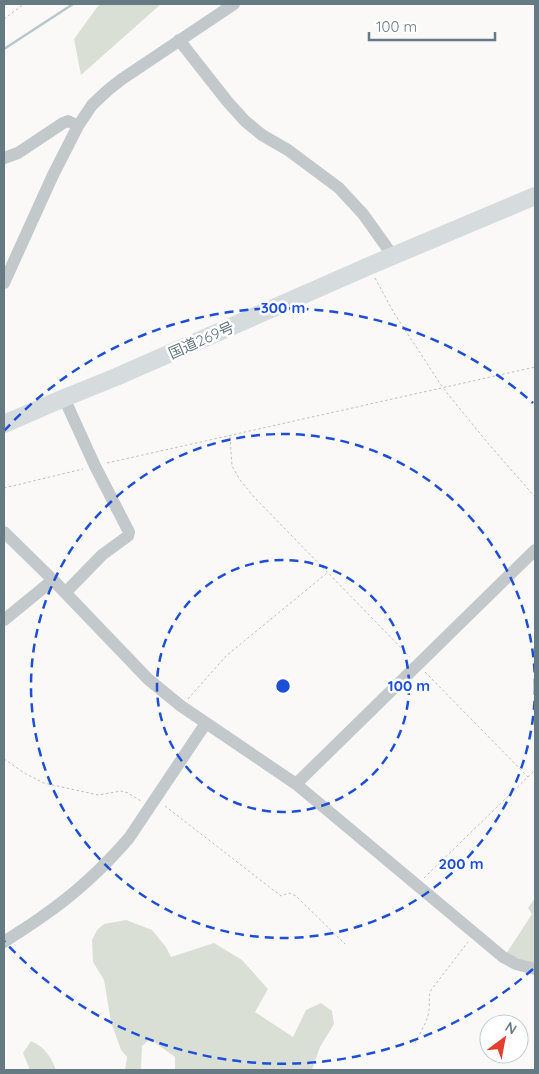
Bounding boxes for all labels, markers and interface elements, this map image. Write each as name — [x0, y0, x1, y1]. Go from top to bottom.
scale bar — [369, 10, 495, 42]
text: 100 m — [376, 17, 417, 36]
text: 300 m — [261, 298, 305, 317]
street label: 国道269号 — [165, 317, 237, 363]
text: 100 m — [388, 676, 430, 695]
centre of rings — [274, 677, 292, 695]
text: 200 m — [439, 854, 484, 873]
north arrow — [479, 1014, 529, 1064]
text: N — [502, 1018, 520, 1038]

